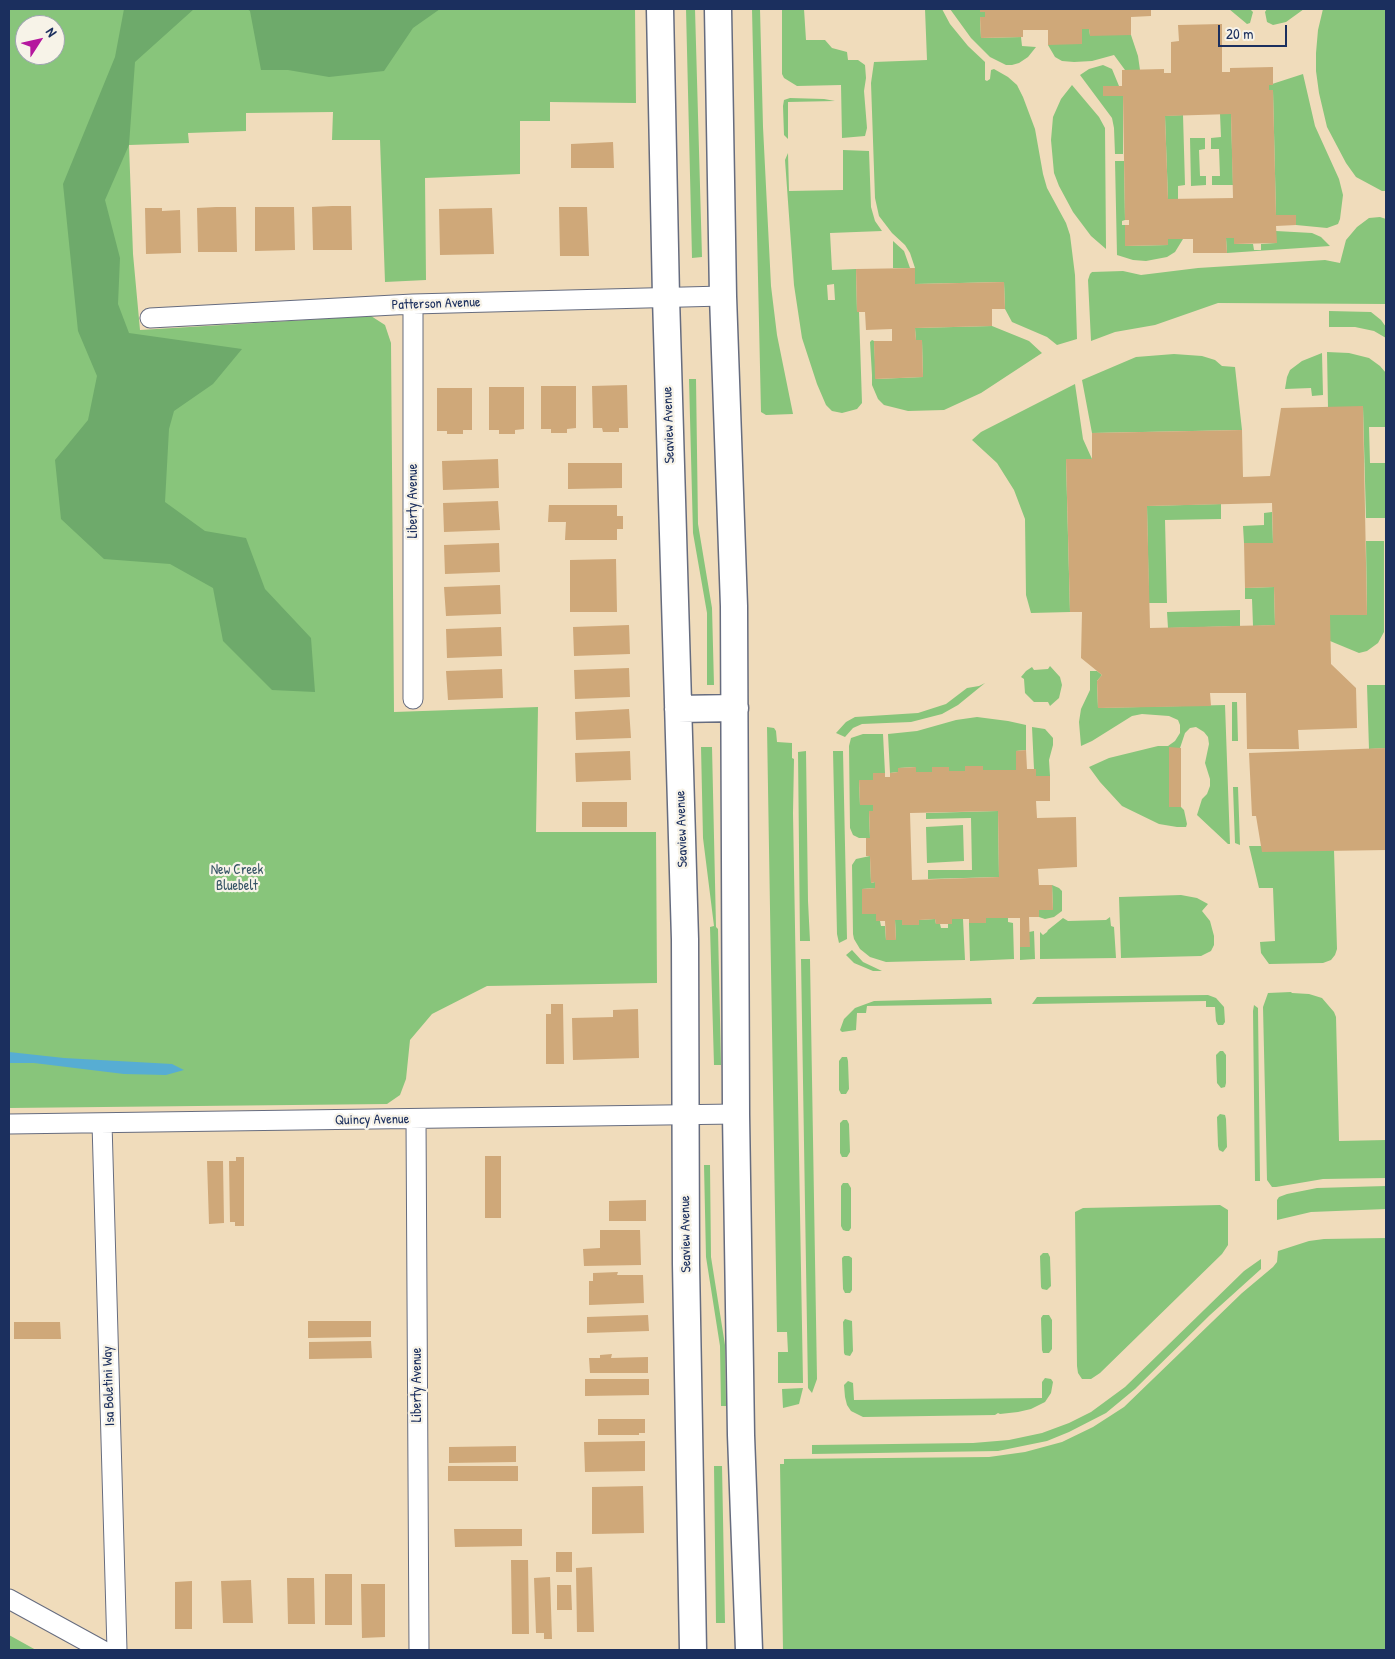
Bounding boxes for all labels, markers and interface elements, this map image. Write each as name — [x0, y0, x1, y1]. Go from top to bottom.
north arrow — [15, 15, 65, 65]
scale bar — [1220, 15, 1289, 47]
text: N — [42, 23, 62, 40]
text: 20 m — [1226, 23, 1253, 44]
street label: Patterson Avenue — [391, 294, 481, 314]
street label: Seaview Avenue — [659, 386, 679, 464]
street label: Liberty Avenue — [405, 464, 421, 538]
street label: Seaview Avenue — [672, 790, 692, 868]
park label: New Creek Bluebelt — [211, 862, 263, 894]
street label: Quincy Avenue — [335, 1111, 409, 1129]
street label: Seaview Avenue — [677, 1195, 695, 1273]
street label: Isa Boletini Way — [99, 1346, 119, 1426]
street label: Liberty Avenue — [409, 1348, 425, 1422]

